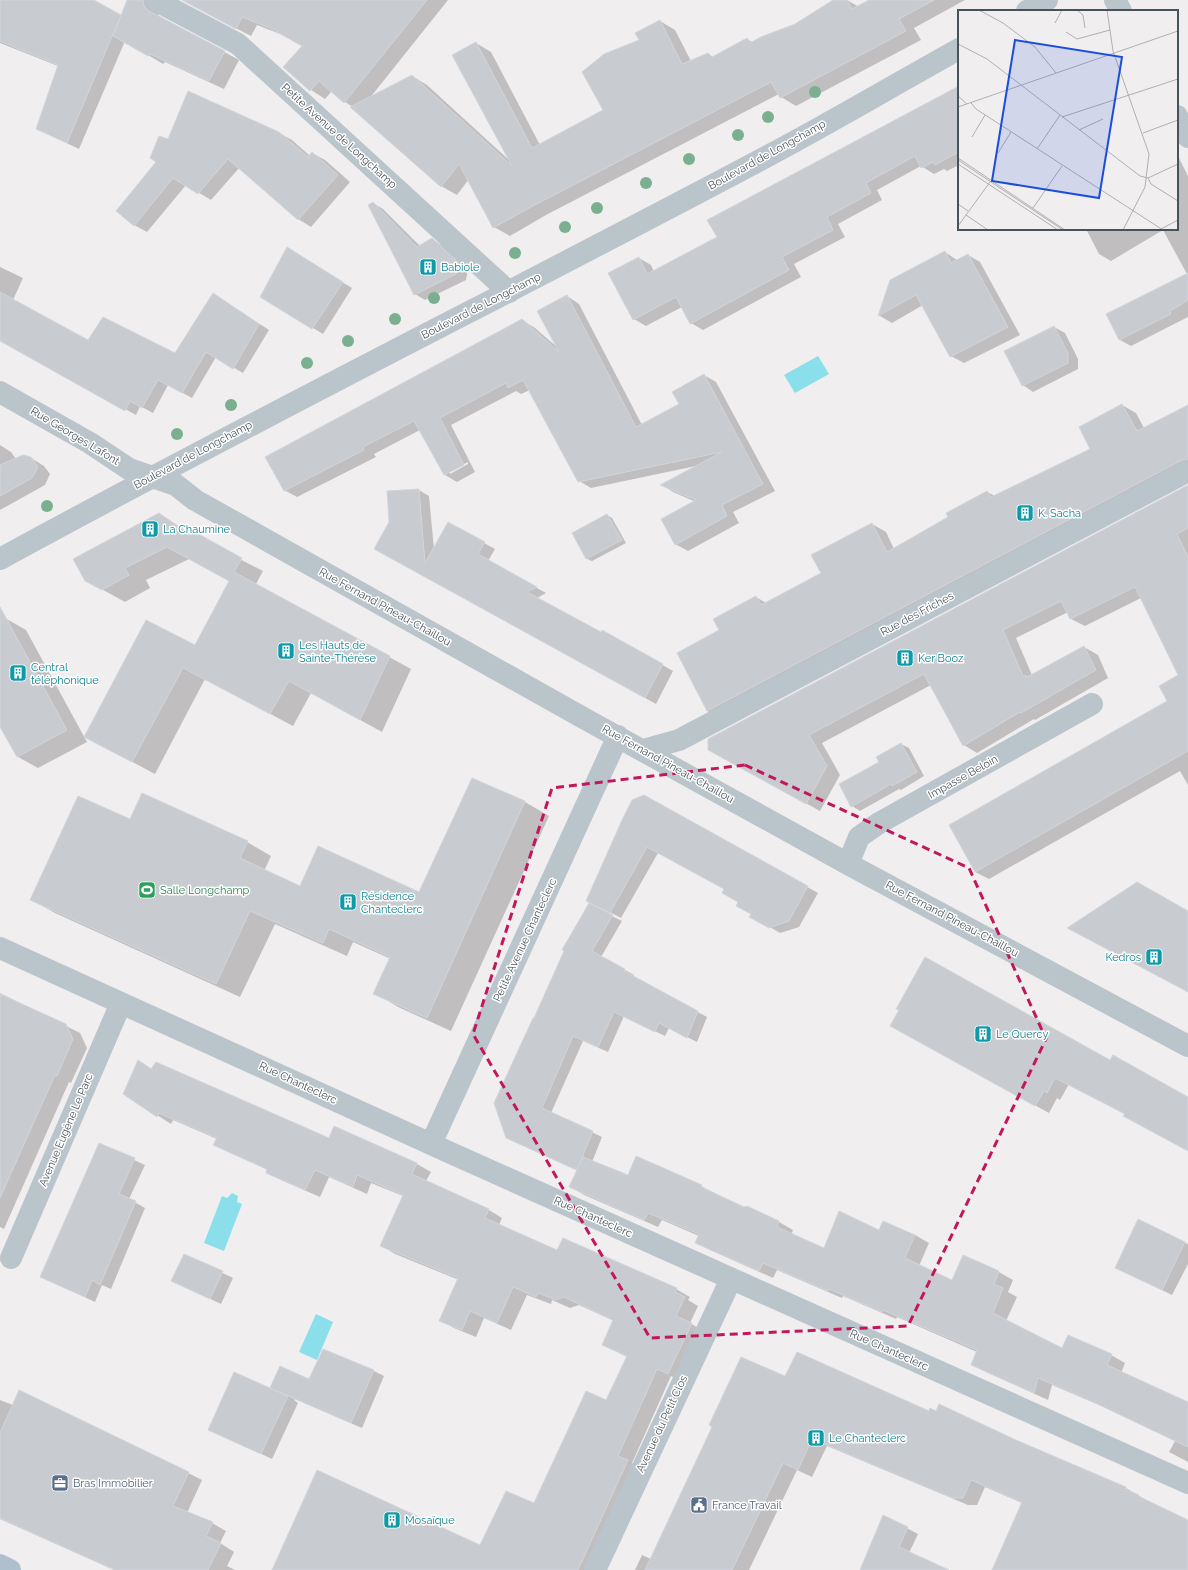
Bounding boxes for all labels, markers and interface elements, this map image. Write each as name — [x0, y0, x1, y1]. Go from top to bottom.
inset map — [958, 10, 1178, 230]
street label: Petite Avenue de Longchamp — [279, 81, 399, 191]
street label: Boulevard de Longchamp — [706, 117, 828, 193]
building icon: Babiole — [418, 257, 438, 277]
place label: Babiole — [441, 261, 480, 274]
street label: Boulevard de Longchamp — [419, 270, 543, 342]
street label: Rue Georges Lafont — [28, 404, 122, 468]
street label: Boulevard de Longchamp — [132, 418, 255, 492]
building icon: K. Sacha — [1015, 503, 1035, 523]
place label: K. Sacha — [1038, 507, 1081, 520]
building icon: La Chaumine — [140, 519, 160, 539]
place label: La Chaumine — [163, 523, 231, 536]
street label: Rue Fernand Pineau-Chaillou — [317, 565, 453, 649]
street label: Rue des Friches — [878, 589, 956, 639]
place label: Les Hauts de Sainte-Thérèse — [299, 639, 376, 665]
building icon: Les Hauts de Sainte-Thérèse — [276, 641, 296, 661]
building icon: Ker Booz — [895, 648, 915, 668]
place label: Ker Booz — [918, 652, 964, 665]
place label: Central téléphonique — [31, 661, 99, 687]
building icon: Central téléphonique — [8, 663, 28, 683]
street label: Rue Fernand Pineau-Chaillou — [600, 722, 736, 806]
street label: Impasse Beloin — [926, 752, 1000, 802]
street label: Petite Avenue Chanteclerc — [491, 876, 559, 1004]
street label: Rue Fernand Pineau-Chaillou — [883, 878, 1021, 960]
sports icon: Salle Longchamp — [137, 880, 157, 900]
place label: Salle Longchamp — [160, 884, 250, 897]
place label: Résidence Chanteclerc — [361, 890, 423, 916]
building icon: Résidence Chanteclerc — [338, 892, 358, 912]
building icon: Kedros — [1144, 947, 1164, 967]
place label: Kedros — [1105, 951, 1141, 964]
building icon: Le Quercy — [973, 1024, 993, 1044]
place label: Le Quercy — [996, 1028, 1048, 1041]
street label: Rue Chanteclerc — [257, 1059, 339, 1107]
street label: Avenue Eugène Le Parc — [36, 1072, 96, 1188]
street label: Rue Chanteclerc — [552, 1194, 634, 1240]
street label: Rue Chanteclerc — [848, 1327, 930, 1373]
street label: Avenue du Petit Clos — [634, 1373, 690, 1475]
building icon: Le Chanteclerc — [806, 1428, 826, 1448]
place label: Le Chanteclerc — [829, 1432, 906, 1445]
office icon: Bras Immobilier — [50, 1473, 70, 1493]
place label: Bras Immobilier — [73, 1477, 153, 1490]
public building icon: France Travail — [689, 1495, 709, 1515]
place label: France Travail — [712, 1499, 782, 1512]
building icon: Mosaïque — [382, 1510, 402, 1530]
place label: Mosaïque — [405, 1514, 455, 1527]

